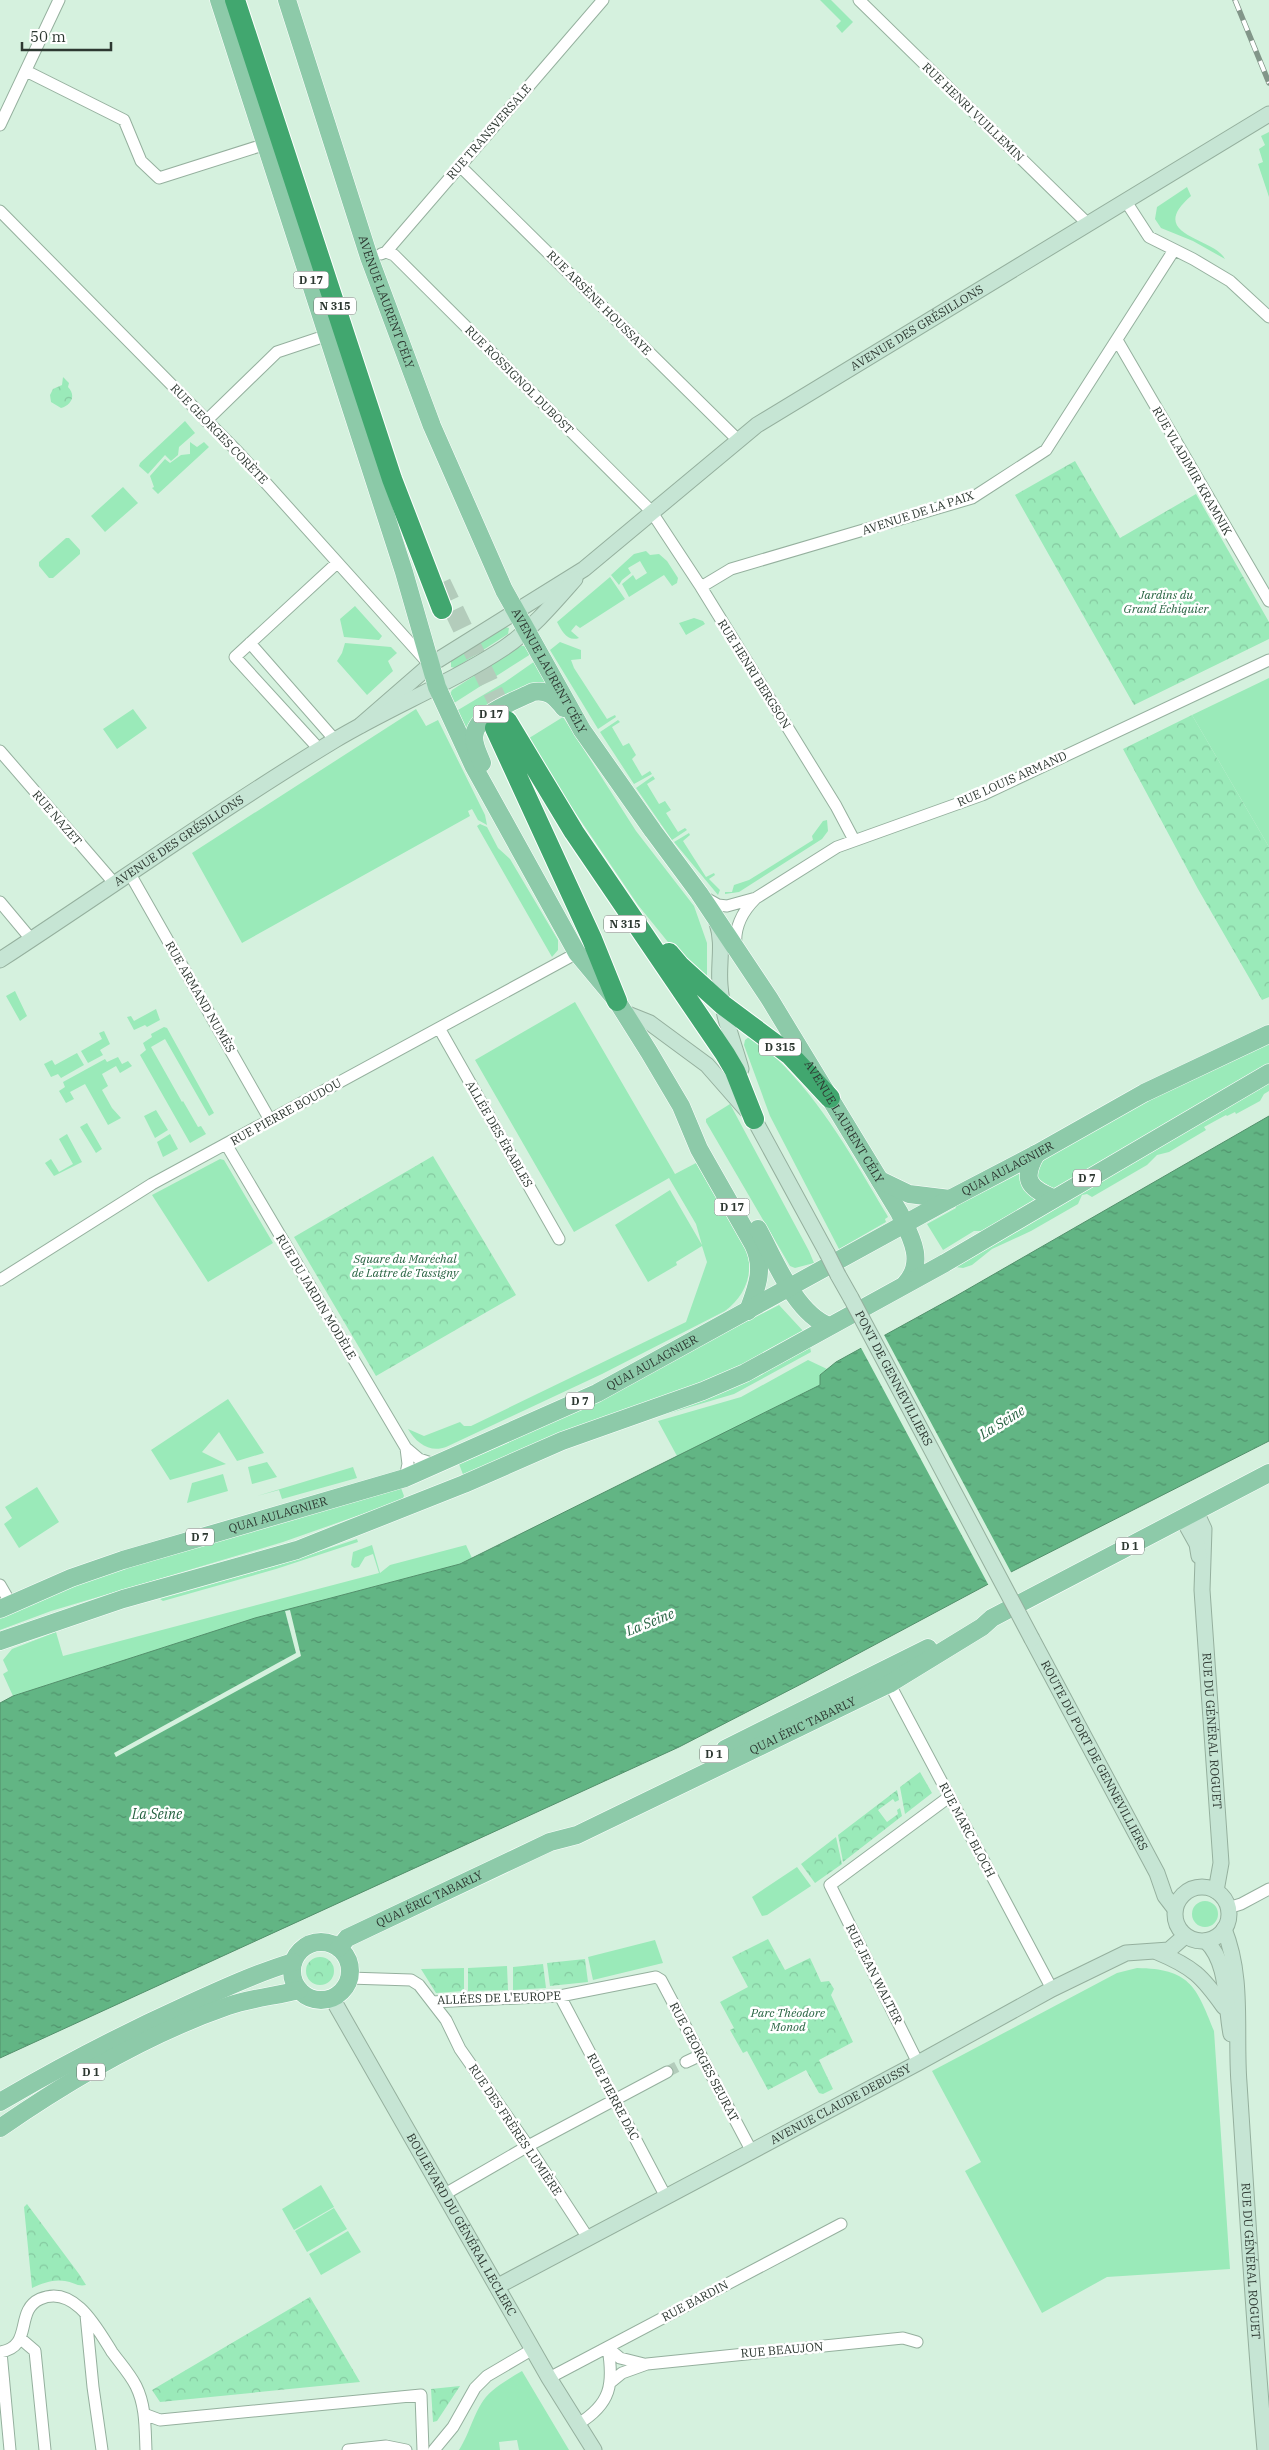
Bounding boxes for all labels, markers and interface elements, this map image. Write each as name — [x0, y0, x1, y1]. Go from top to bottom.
scale bar — [22, 20, 111, 52]
text: 50 m — [30, 27, 66, 46]
street label: RUE HENRI VUILLEMIN — [919, 59, 1027, 164]
street label: RUE TRANSVERSALE — [443, 81, 534, 182]
street label: AVENUE LAURENT CÉLY — [356, 233, 418, 371]
street label: RUE ARSÈNE HOUSSAYE — [544, 247, 655, 358]
road number: D 17 — [294, 272, 328, 288]
street label: AVENUE DES GRÉSILLONS — [847, 281, 986, 374]
road number: N 315 — [314, 298, 356, 314]
street label: RUE ROSSIGNOL DUBOST — [462, 322, 577, 437]
street label: RUE GEORGES CORÈTE — [167, 380, 271, 487]
street label: RUE VLADIMIR KRAMNIK — [1149, 404, 1236, 538]
street label: AVENUE DE LA PAIX — [860, 487, 976, 538]
park label: Jardins du Grand Échiquier — [1123, 587, 1209, 616]
street label: AVENUE LAURENT CÉLY — [509, 606, 591, 736]
street label: RUE HENRI BERGSON — [715, 616, 794, 731]
road number: D 17 — [474, 706, 508, 722]
street label: RUE LOUIS ARMAND — [955, 748, 1069, 809]
street label: RUE NAZET — [29, 787, 85, 848]
street label: AVENUE DES GRÉSILLONS — [111, 792, 246, 889]
road number: N 315 — [604, 916, 646, 932]
street label: RUE ARMAND NUMÈS — [162, 938, 238, 1055]
road number: D 315 — [759, 1038, 801, 1056]
street label: AVENUE LAURENT CÉLY — [801, 1057, 888, 1186]
street label: RUE PIERRE BOUDOU — [228, 1075, 344, 1148]
street label: ALLÉE DES ÉRABLES — [463, 1078, 536, 1190]
street label: QUAI AULAGNIER — [959, 1138, 1056, 1199]
road number: D 7 — [1073, 1170, 1101, 1186]
road number: D 17 — [714, 1198, 750, 1216]
street label: RUE DU JARDIN MODÈLE — [273, 1231, 360, 1362]
park label: Square du Maréchal de Lattre de Tassigny — [352, 1251, 460, 1280]
street label: PONT DE GENNEVILLIERS — [852, 1308, 936, 1448]
street label: QUAI AULAGNIER — [603, 1331, 700, 1393]
road number: D 7 — [566, 1392, 594, 1410]
water label: La Seine — [975, 1401, 1029, 1444]
street label: QUAI AULAGNIER — [227, 1493, 329, 1536]
road number: D 7 — [186, 1528, 214, 1545]
road number: D 1 — [1116, 1538, 1144, 1554]
water label: La Seine — [622, 1604, 677, 1640]
street label: RUE DU GÉNÉRAL ROGUET — [1199, 1652, 1225, 1810]
street label: ROUTE DU PORT DE GENNEVILLIERS — [1038, 1658, 1152, 1853]
street label: QUAI ÉRIC TABARLY — [747, 1693, 858, 1757]
road number: D 1 — [700, 1746, 728, 1762]
street label: RUE MARC BLOCH — [936, 1780, 999, 1880]
water label: La Seine — [131, 1805, 183, 1823]
street label: QUAI ÉRIC TABARLY — [373, 1867, 485, 1930]
street label: RUE JEAN WALTER — [843, 1921, 906, 2026]
street label: ALLÉES DE L'EUROPE — [437, 1988, 561, 2007]
street label: RUE GEORGES SEURAT — [666, 1999, 742, 2124]
park label: Parc Théodore Monod — [750, 2005, 826, 2034]
street label: RUE PIERRE DAC — [584, 2050, 643, 2143]
street label: AVENUE CLAUDE DEBUSSY — [767, 2060, 914, 2147]
street label: RUE DES FRÈRES LUMIÈRE — [466, 2061, 565, 2198]
road number: D 1 — [77, 2064, 105, 2080]
street label: BOULEVARD DU GÉNÉRAL LECLERC — [404, 2130, 520, 2319]
street label: RUE DU GÉNÉRAL ROGUET — [1238, 2182, 1264, 2340]
street label: RUE BARDIN — [659, 2277, 731, 2324]
street label: RUE BEAUJON — [740, 2338, 824, 2361]

